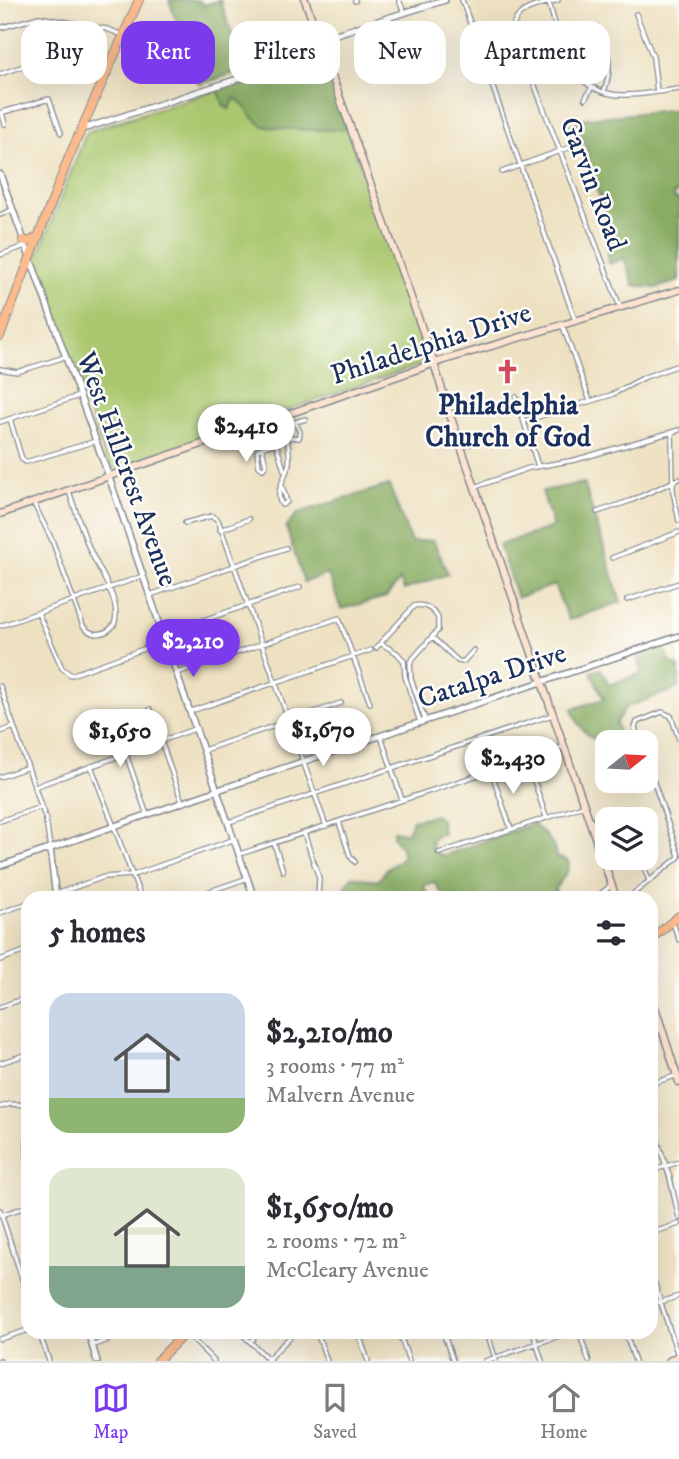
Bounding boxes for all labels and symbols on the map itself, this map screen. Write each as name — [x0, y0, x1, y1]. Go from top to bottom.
street label: Garvin Road — [551, 112, 635, 256]
street label: Philadelphia Drive — [326, 295, 536, 393]
street label: West Hillcrest Avenue — [68, 346, 186, 591]
church icon: Philadelphia Church of God — [494, 357, 522, 385]
place label: Philadelphia Church of God — [425, 388, 592, 455]
pin: $2,410 — [189, 405, 303, 464]
pin: $2,210 — [136, 620, 250, 679]
street label: Catalpa Drive — [413, 636, 571, 716]
pin: $1,670 — [266, 708, 380, 768]
pin: $1,650 — [63, 710, 177, 769]
north arrow — [595, 730, 658, 793]
pin: $2,430 — [456, 736, 570, 796]

